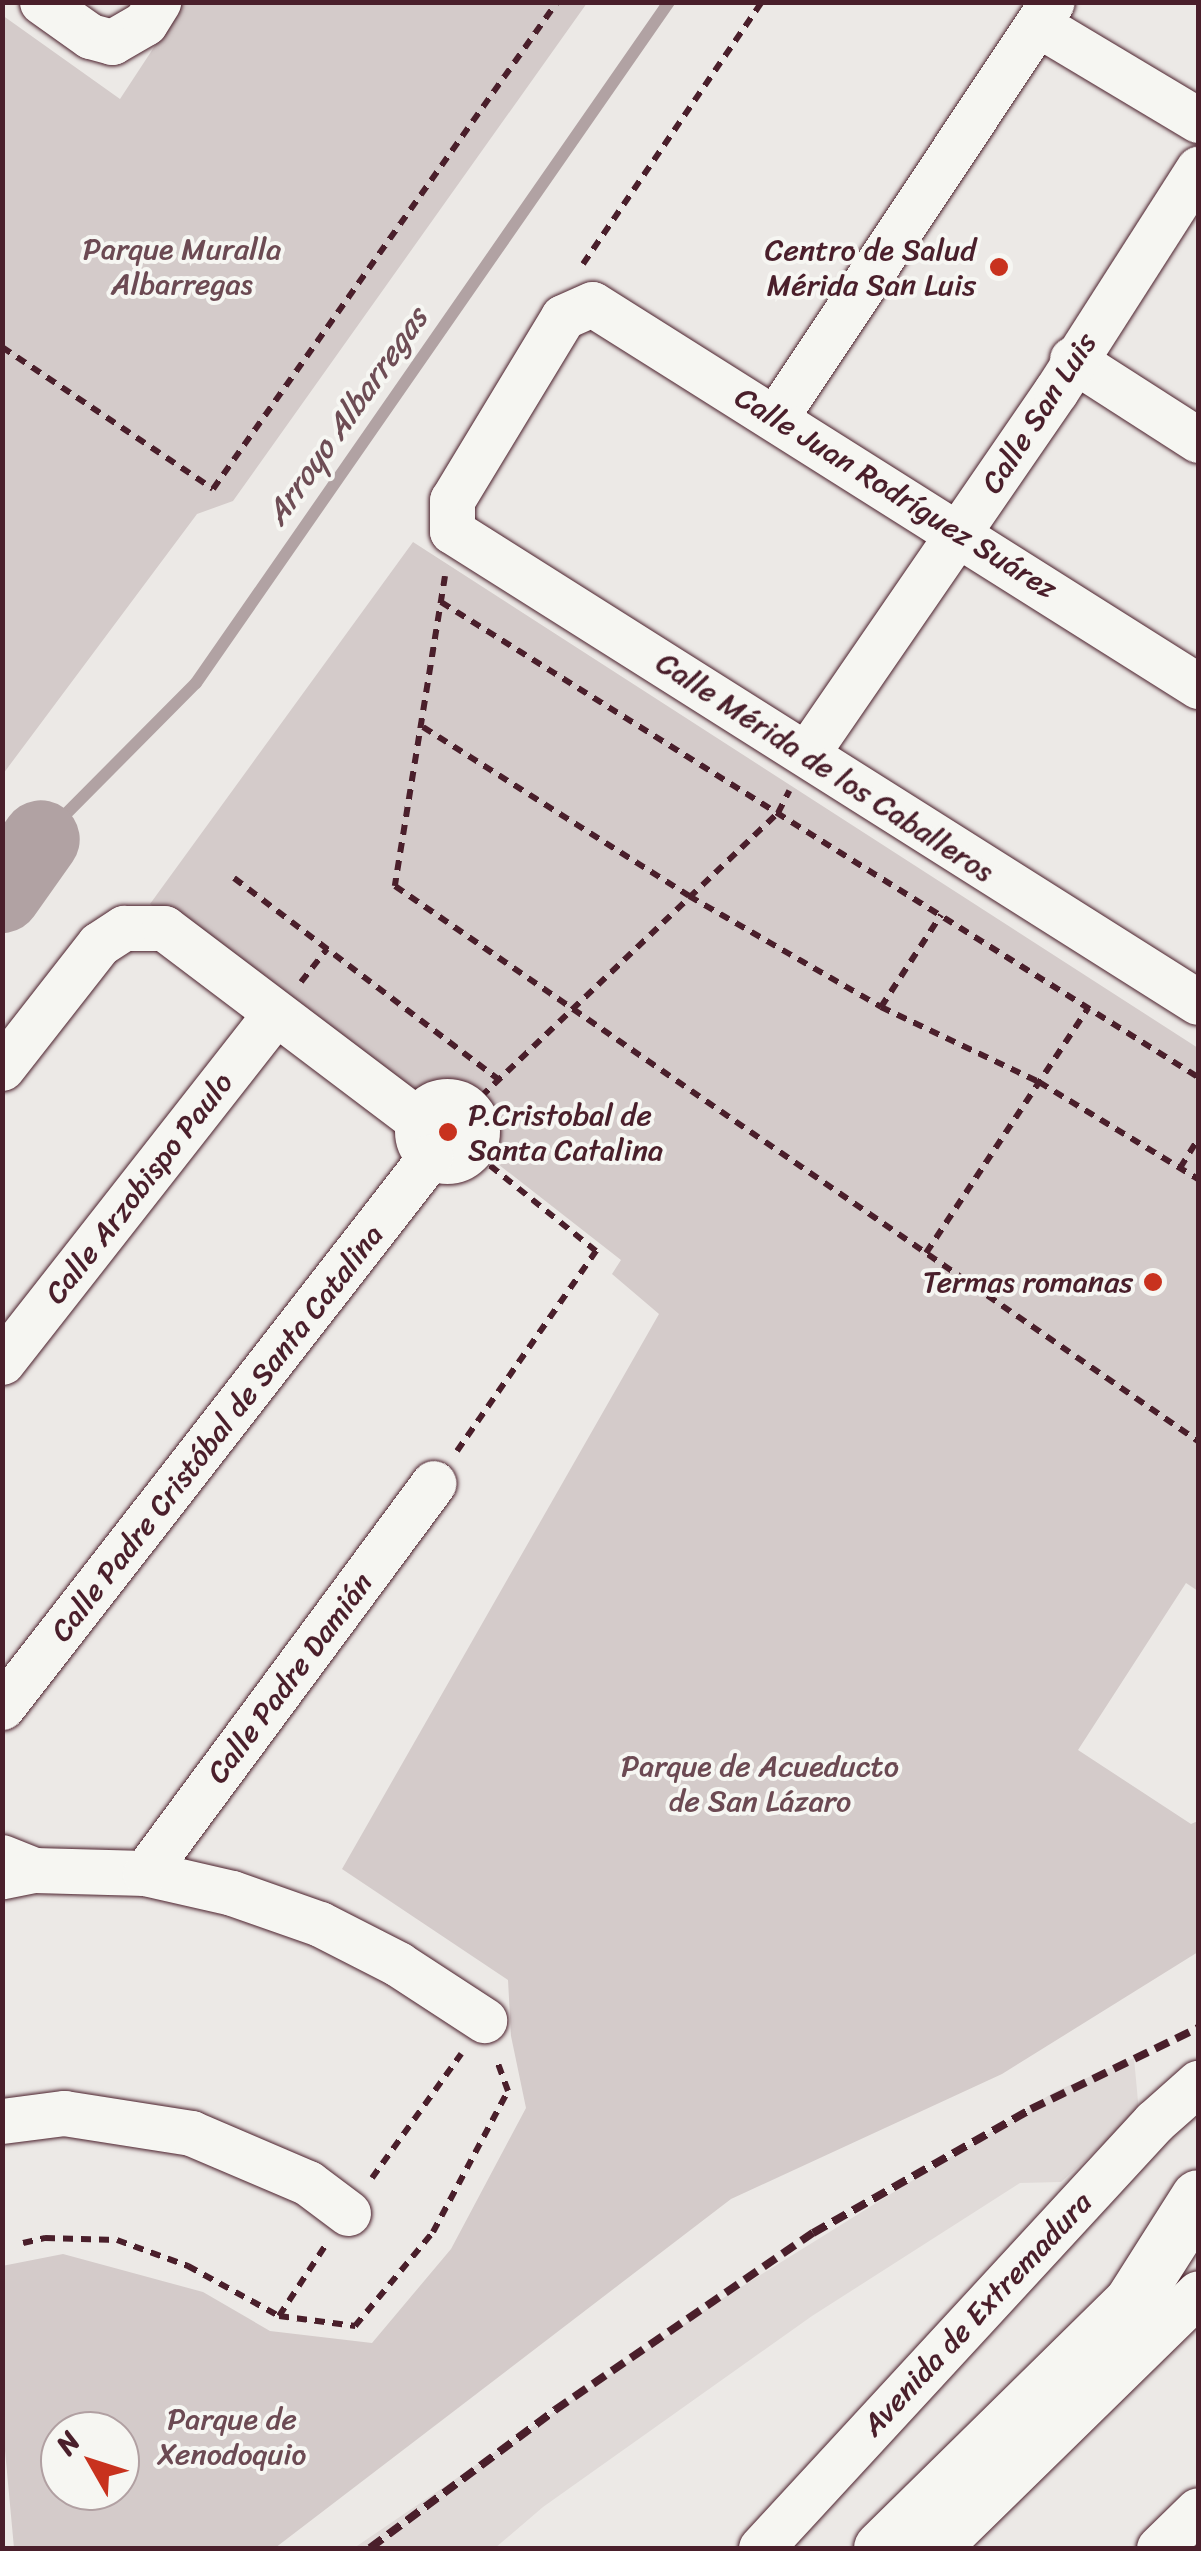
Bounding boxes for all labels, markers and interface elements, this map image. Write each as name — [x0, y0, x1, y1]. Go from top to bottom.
park label: Parque Muralla Albarregas — [83, 231, 281, 302]
place label: Centro de Salud Mérida San Luis — [764, 232, 976, 302]
marker: Centro de Salud Mérida San Luis — [986, 254, 1012, 280]
water label: Arroyo Albarregas — [258, 301, 436, 533]
street label: Calle San Luis — [974, 326, 1104, 500]
street label: Calle Juan Rodríguez Suárez — [728, 379, 1064, 607]
street label: Calle Mérida de los Caballeros — [649, 644, 1001, 890]
street label: Calle Arzobispo Paulo — [37, 1065, 241, 1311]
place label: P.Cristobal de Santa Catalina — [468, 1097, 664, 1168]
marker: P.Cristobal de Santa Catalina — [437, 1121, 459, 1143]
street label: Calle Padre Cristóbal de Santa Catalina — [42, 1216, 392, 1650]
place label: Termas romanas — [922, 1264, 1133, 1300]
marker: Termas romanas — [1142, 1271, 1164, 1293]
street label: Calle Padre Damián — [199, 1566, 381, 1790]
park label: Parque de Acueducto de San Lázaro — [621, 1748, 899, 1818]
street label: Avenida de Extremadura — [854, 2184, 1100, 2444]
park label: Parque de Xenodoquio — [158, 2401, 306, 2472]
north arrow — [40, 2411, 140, 2511]
text: N — [43, 2420, 93, 2466]

